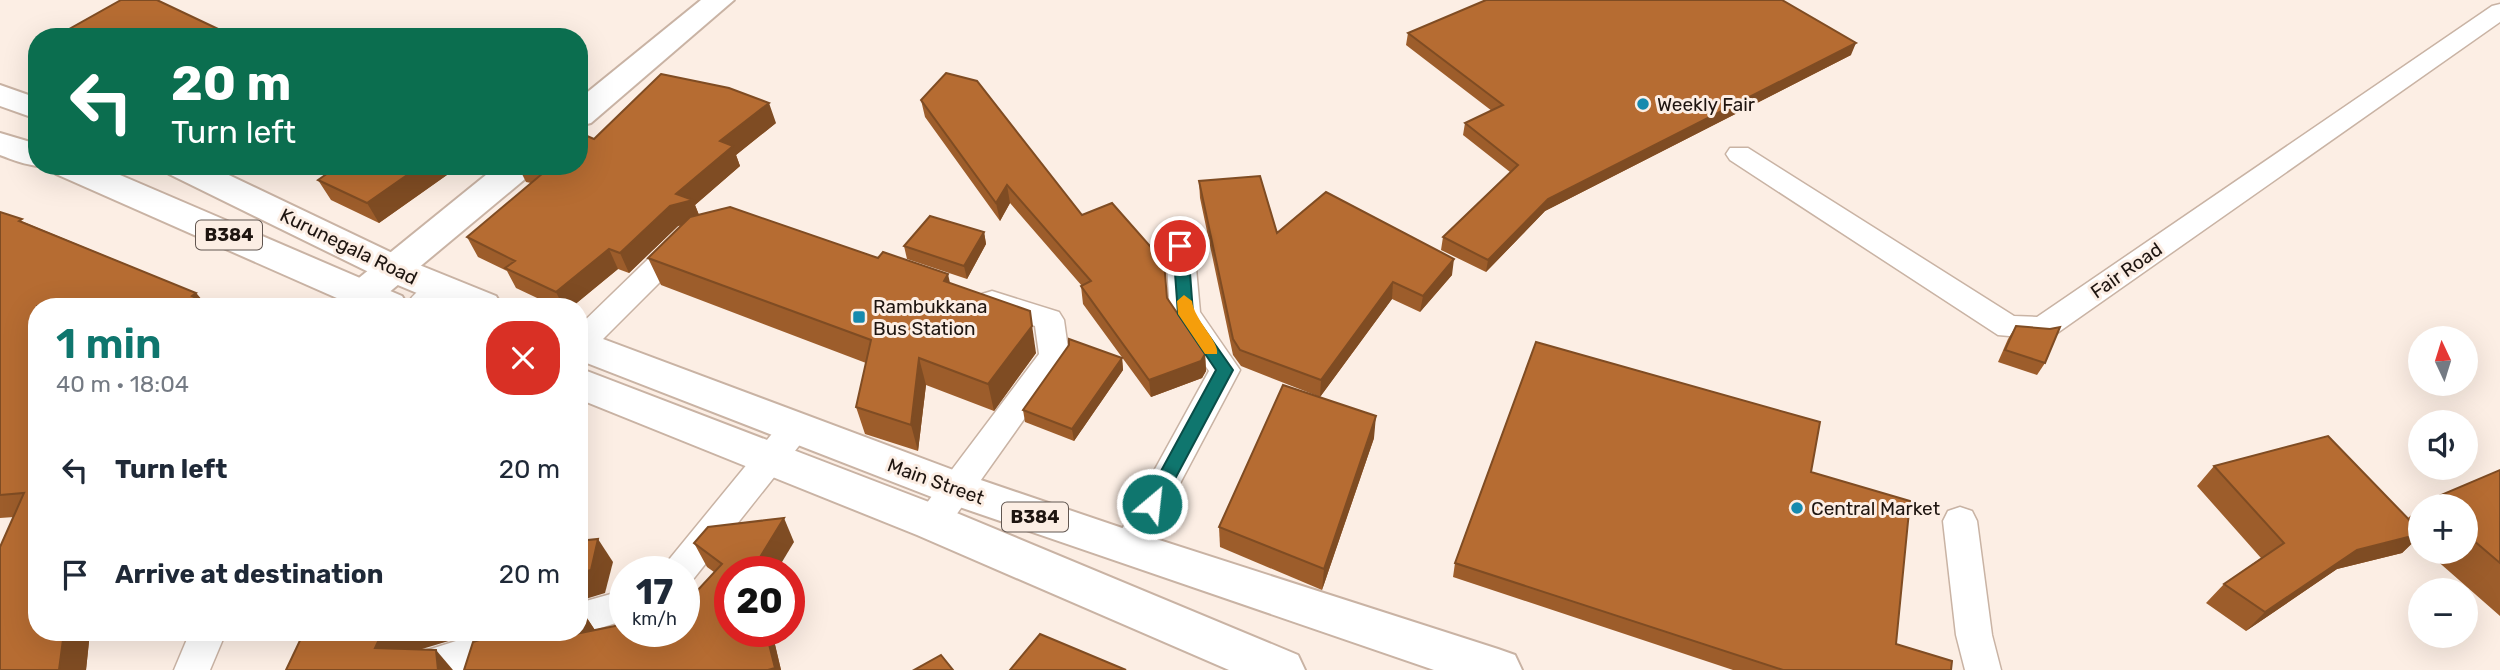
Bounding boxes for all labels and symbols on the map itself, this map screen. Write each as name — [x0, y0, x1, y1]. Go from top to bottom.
place label: Weekly Fair — [1657, 93, 1756, 116]
marker: Weekly Fair — [1635, 96, 1651, 112]
street label: Kurunegala Road — [276, 203, 421, 290]
pin — [1150, 216, 1210, 276]
road number: B384 — [196, 220, 262, 249]
street label: Fair Road — [2086, 237, 2167, 303]
place label: Rambukkana Bus Station — [873, 295, 987, 340]
marker: Rambukkana Bus Station — [851, 309, 867, 325]
north arrow — [2408, 326, 2478, 396]
street label: Main Street — [884, 453, 988, 510]
position arrow — [1115, 467, 1189, 541]
place label: Central Market — [1811, 497, 1941, 520]
marker: Central Market — [1789, 500, 1805, 516]
road number: B384 — [1002, 503, 1068, 532]
speed limit sign: 20 — [714, 556, 805, 647]

